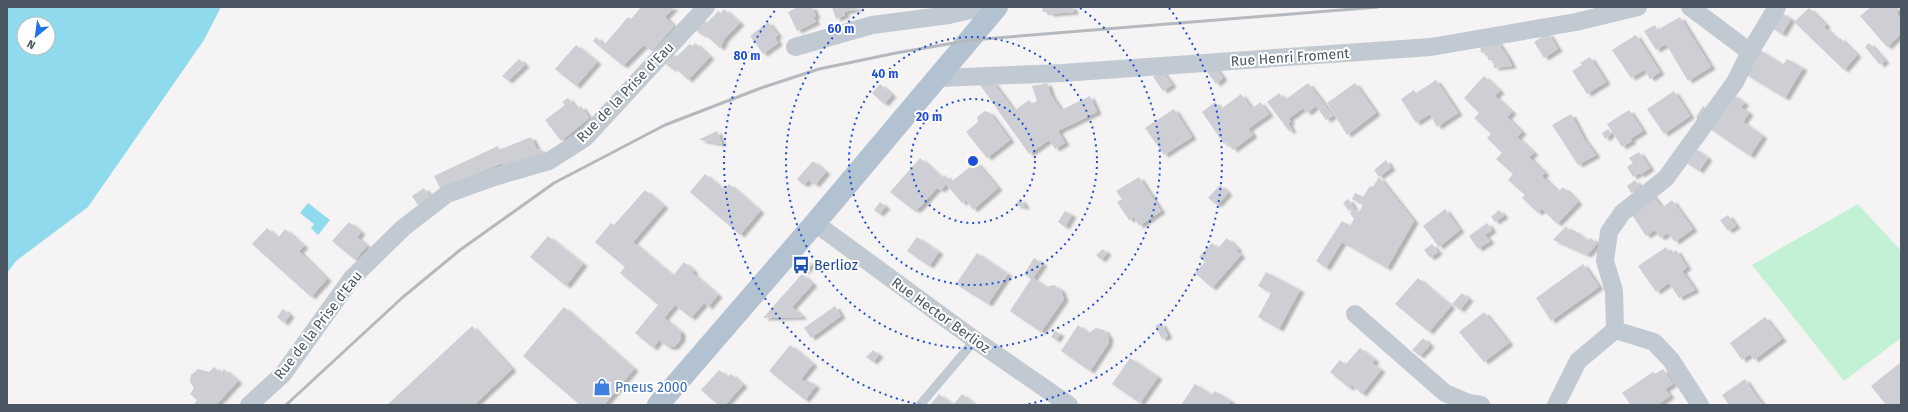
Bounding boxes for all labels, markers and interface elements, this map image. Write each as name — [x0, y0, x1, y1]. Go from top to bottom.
north arrow — [16, 16, 56, 56]
text: 60 m — [828, 22, 854, 36]
text: N — [25, 37, 38, 52]
street label: Rue de la Prise d'Eau — [573, 39, 678, 146]
street label: Rue Henri Froment — [1230, 45, 1351, 70]
text: 80 m — [734, 49, 760, 63]
text: 40 m — [872, 67, 898, 81]
text: 20 m — [916, 110, 942, 124]
centre of rings — [966, 154, 980, 168]
bus stop icon: Berlioz — [791, 255, 811, 275]
place label: Berlioz — [814, 257, 858, 274]
street label: Rue de la Prise d'Eau — [271, 268, 366, 383]
street label: Rue Hector Berlioz — [888, 274, 993, 357]
shop icon: Pneus 2000 — [592, 377, 612, 397]
place label: Pneus 2000 — [615, 379, 688, 396]

